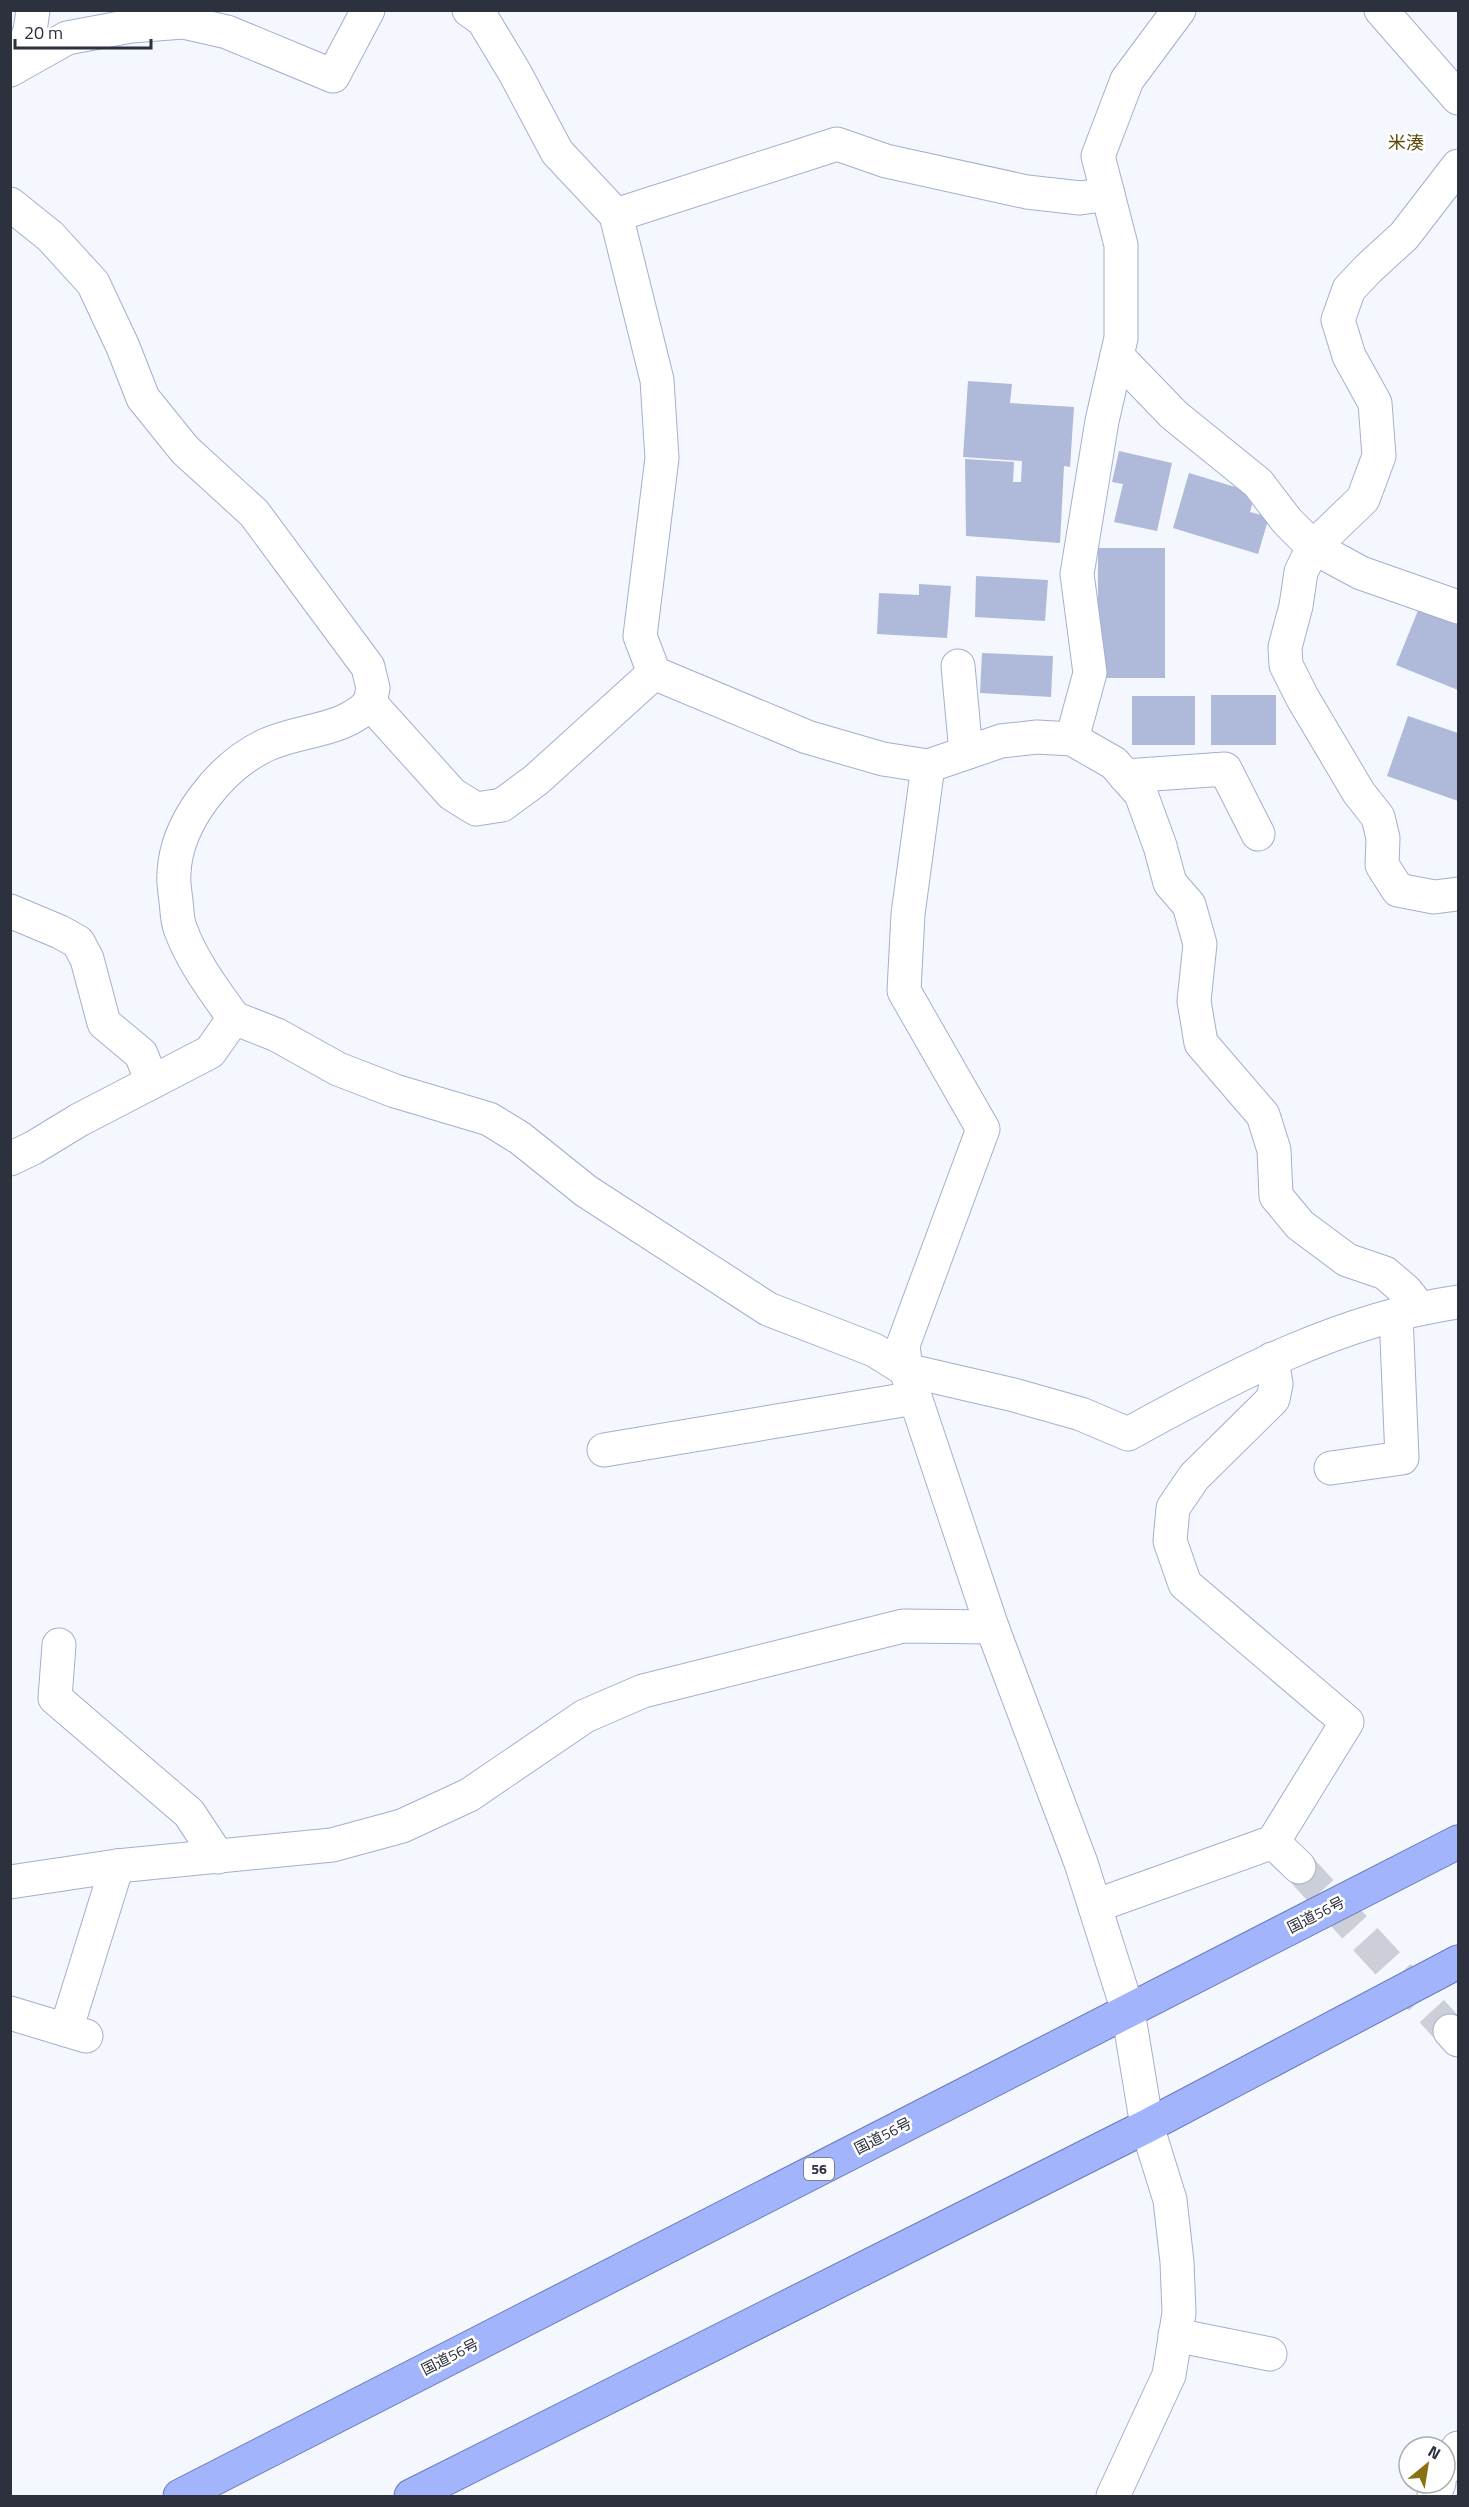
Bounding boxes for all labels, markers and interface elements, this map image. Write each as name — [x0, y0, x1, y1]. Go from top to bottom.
scale bar — [15, 12, 152, 50]
text: 20 m — [24, 19, 63, 46]
district label: 米湊 — [1388, 129, 1424, 156]
street label: 国道56号 — [1283, 1890, 1349, 1939]
street label: 国道56号 — [850, 2111, 916, 2160]
road number: 56 — [804, 2158, 834, 2180]
street label: 国道56号 — [417, 2332, 483, 2381]
north arrow — [1397, 2435, 1457, 2495]
text: N — [1424, 2439, 1445, 2465]

